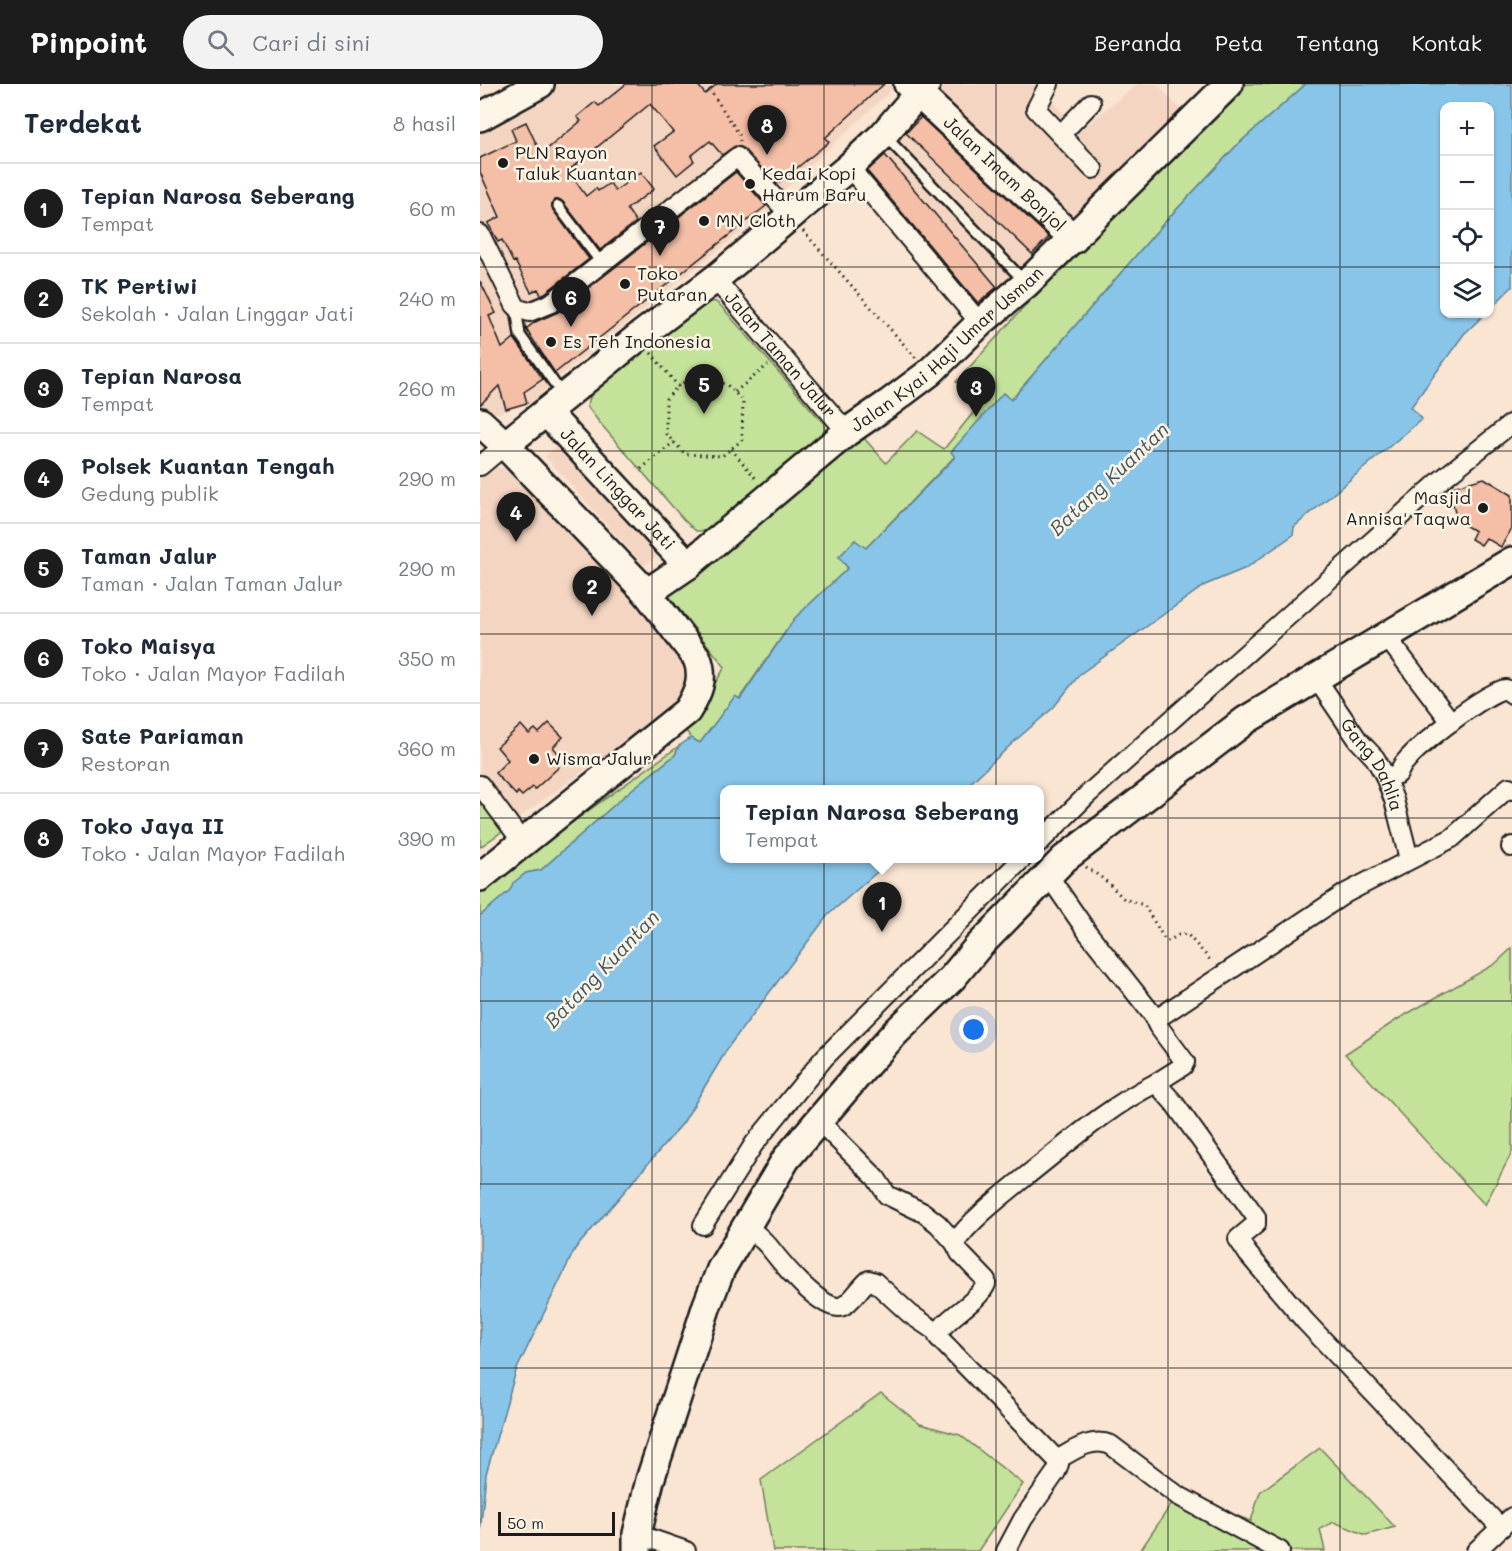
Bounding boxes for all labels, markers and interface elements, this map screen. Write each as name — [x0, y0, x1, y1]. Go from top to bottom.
search box — [183, 15, 603, 69]
text: Pinpoint — [30, 24, 147, 60]
icon: search — [204, 26, 237, 59]
text: Cari di sini — [252, 28, 371, 57]
text: Beranda — [1094, 29, 1182, 56]
text: Peta — [1215, 29, 1263, 56]
text: Tentang — [1296, 29, 1379, 56]
text: Kontak — [1412, 29, 1482, 56]
map controls — [1440, 102, 1494, 318]
button: + — [1440, 102, 1494, 156]
text: Terdekat — [24, 106, 142, 140]
pin: 8 — [748, 106, 786, 155]
text: 8 hasil — [393, 110, 456, 136]
street label: Jalan Imam Bonjol — [939, 110, 1072, 237]
place label: PLN Rayon Taluk Kuantan — [515, 140, 637, 185]
marker: PLN Rayon Taluk Kuantan — [496, 156, 510, 170]
button: − — [1440, 156, 1494, 210]
place label: Kedai Kopi Harum Baru — [762, 161, 866, 206]
marker: Kedai Kopi Harum Baru — [743, 177, 757, 191]
text: Tepian Narosa Seberang — [81, 181, 355, 210]
text: 1 — [39, 195, 48, 221]
text: 60 m — [409, 195, 456, 221]
pin: 7 — [640, 206, 680, 256]
place label: MN Cloth — [716, 208, 796, 232]
text: Tempat — [81, 210, 154, 236]
button: locate — [1440, 210, 1494, 264]
marker: MN Cloth — [697, 214, 711, 228]
place label: Toko Putaran — [637, 261, 707, 306]
street label: Jalan Kyai Haji Umar Usman — [846, 261, 1048, 437]
button: layers — [1440, 264, 1494, 318]
text: TK Pertiwi — [81, 271, 198, 300]
marker: Toko Putaran — [618, 277, 632, 291]
pin: 6 — [552, 278, 590, 327]
text: 2 — [38, 285, 49, 311]
text: 240 m — [398, 285, 456, 311]
street label: Jalan Taman Jalur — [720, 286, 842, 422]
text: Sekolah · Jalan Linggar Jati — [81, 300, 354, 326]
place label: Es Teh Indonesia — [563, 329, 711, 353]
marker: Es Teh Indonesia — [544, 335, 558, 349]
text: Tepian Narosa — [81, 361, 242, 390]
pin: 5 — [684, 364, 724, 414]
pin: 3 — [956, 368, 996, 417]
text: 3 — [38, 375, 50, 401]
text: 260 m — [398, 375, 456, 401]
text: Tempat — [81, 390, 154, 416]
water label: Batang Kuantan — [1043, 416, 1174, 540]
street label: Jalan Linggar Jati — [555, 422, 681, 555]
text: Polsek Kuantan Tengah — [81, 451, 335, 480]
text: 4 — [37, 465, 50, 491]
text: 290 m — [398, 465, 456, 491]
text: Gedung publik — [81, 480, 219, 506]
place label: Masjid Annisa' Taqwa — [1345, 485, 1471, 530]
pin: 4 — [496, 492, 536, 542]
marker: Masjid Annisa' Taqwa — [1476, 501, 1490, 515]
text: Taman Jalur — [81, 541, 217, 570]
text: 5 — [38, 555, 49, 581]
text: 290 m — [398, 555, 456, 581]
pin: 2 — [572, 566, 612, 616]
text: Taman · Jalan Taman Jalur — [81, 570, 343, 596]
text: Toko Maisya — [81, 631, 216, 660]
text: 6 — [37, 645, 50, 671]
text: 350 m — [398, 645, 456, 671]
text: Toko · Jalan Mayor Fadilah — [81, 660, 345, 686]
street label: Gang Dahlia — [1336, 713, 1409, 813]
text: Sate Pariaman — [81, 721, 244, 750]
text: 7 — [38, 735, 49, 761]
text: 360 m — [398, 735, 456, 761]
place label: Wisma Jalur — [546, 746, 652, 770]
text: Restoran — [81, 750, 170, 776]
marker: Wisma Jalur — [527, 752, 541, 766]
popup — [720, 785, 1044, 863]
text: Tepian Narosa Seberang — [745, 797, 1019, 826]
text: Toko Jaya II — [81, 811, 224, 840]
text: 8 — [37, 825, 50, 851]
text: 390 m — [398, 825, 456, 851]
text: Tempat — [745, 826, 818, 852]
text: Toko · Jalan Mayor Fadilah — [81, 840, 345, 866]
pin: 1 — [862, 882, 902, 932]
water label: Batang Kuantan — [538, 904, 664, 1033]
your location — [959, 1015, 988, 1044]
scale bar — [498, 1509, 615, 1536]
text: 50 m — [507, 1512, 544, 1533]

